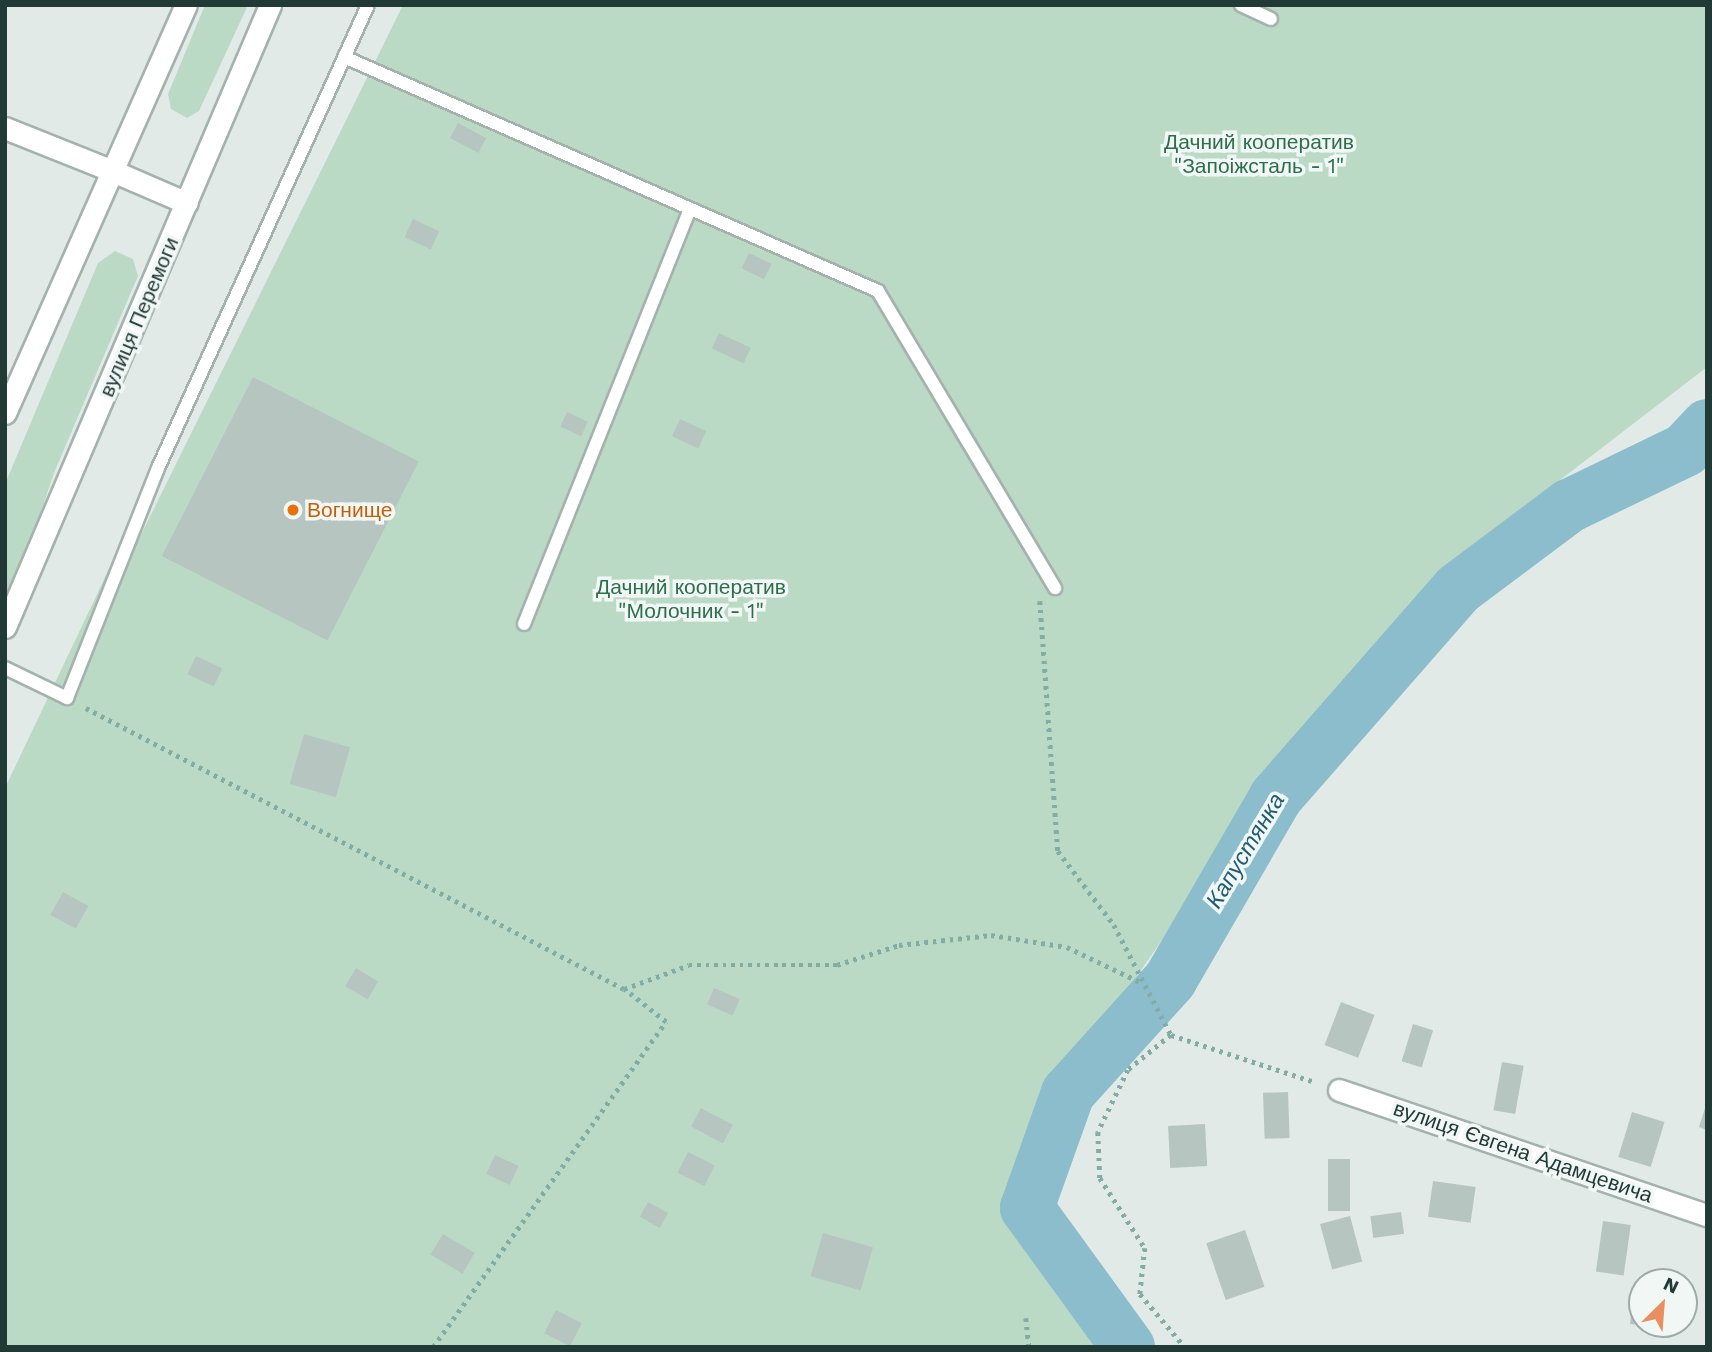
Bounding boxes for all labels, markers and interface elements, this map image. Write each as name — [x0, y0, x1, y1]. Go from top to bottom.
park label: Дачний кооператив "Запоіжсталь - 1" — [1164, 129, 1354, 179]
street label: вулиця Перемоги — [94, 233, 184, 401]
place label: Вогнище — [307, 497, 392, 523]
marker: Вогнище — [285, 502, 301, 518]
park label: Дачний кооператив "Молочник - 1" — [596, 574, 786, 624]
water label: Капустянка — [1201, 789, 1291, 913]
street label: вулиця Євгена Адамцевича — [1390, 1096, 1656, 1208]
north arrow — [1628, 1268, 1698, 1338]
text: N — [1660, 1272, 1682, 1299]

